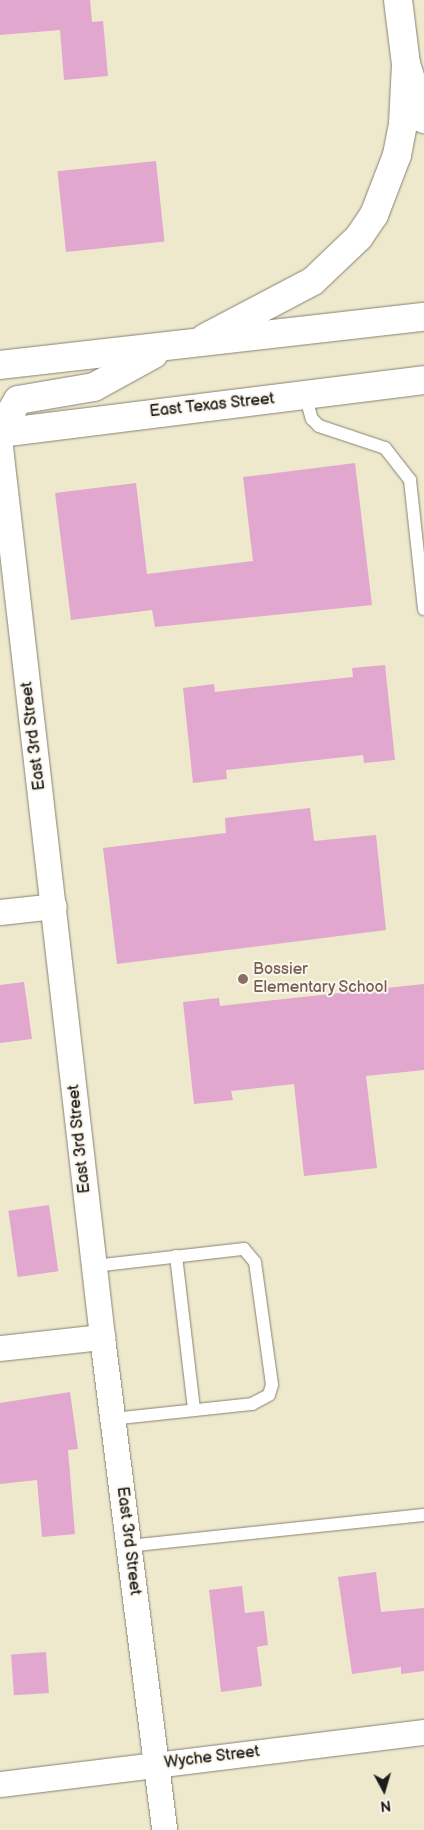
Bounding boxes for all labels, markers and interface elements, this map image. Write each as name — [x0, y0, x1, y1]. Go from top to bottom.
street label: East Texas Street — [148, 390, 276, 422]
street label: East 3rd Street — [18, 681, 50, 791]
place label: Bossier Elementary School — [253, 960, 389, 998]
marker: Bossier Elementary School — [237, 973, 249, 985]
street label: East 3rd Street — [65, 1084, 95, 1194]
street label: East 3rd Street — [112, 1486, 144, 1596]
street label: Wyche Street — [163, 1743, 261, 1773]
north arrow — [359, 1765, 409, 1815]
text: N — [380, 1796, 392, 1814]

